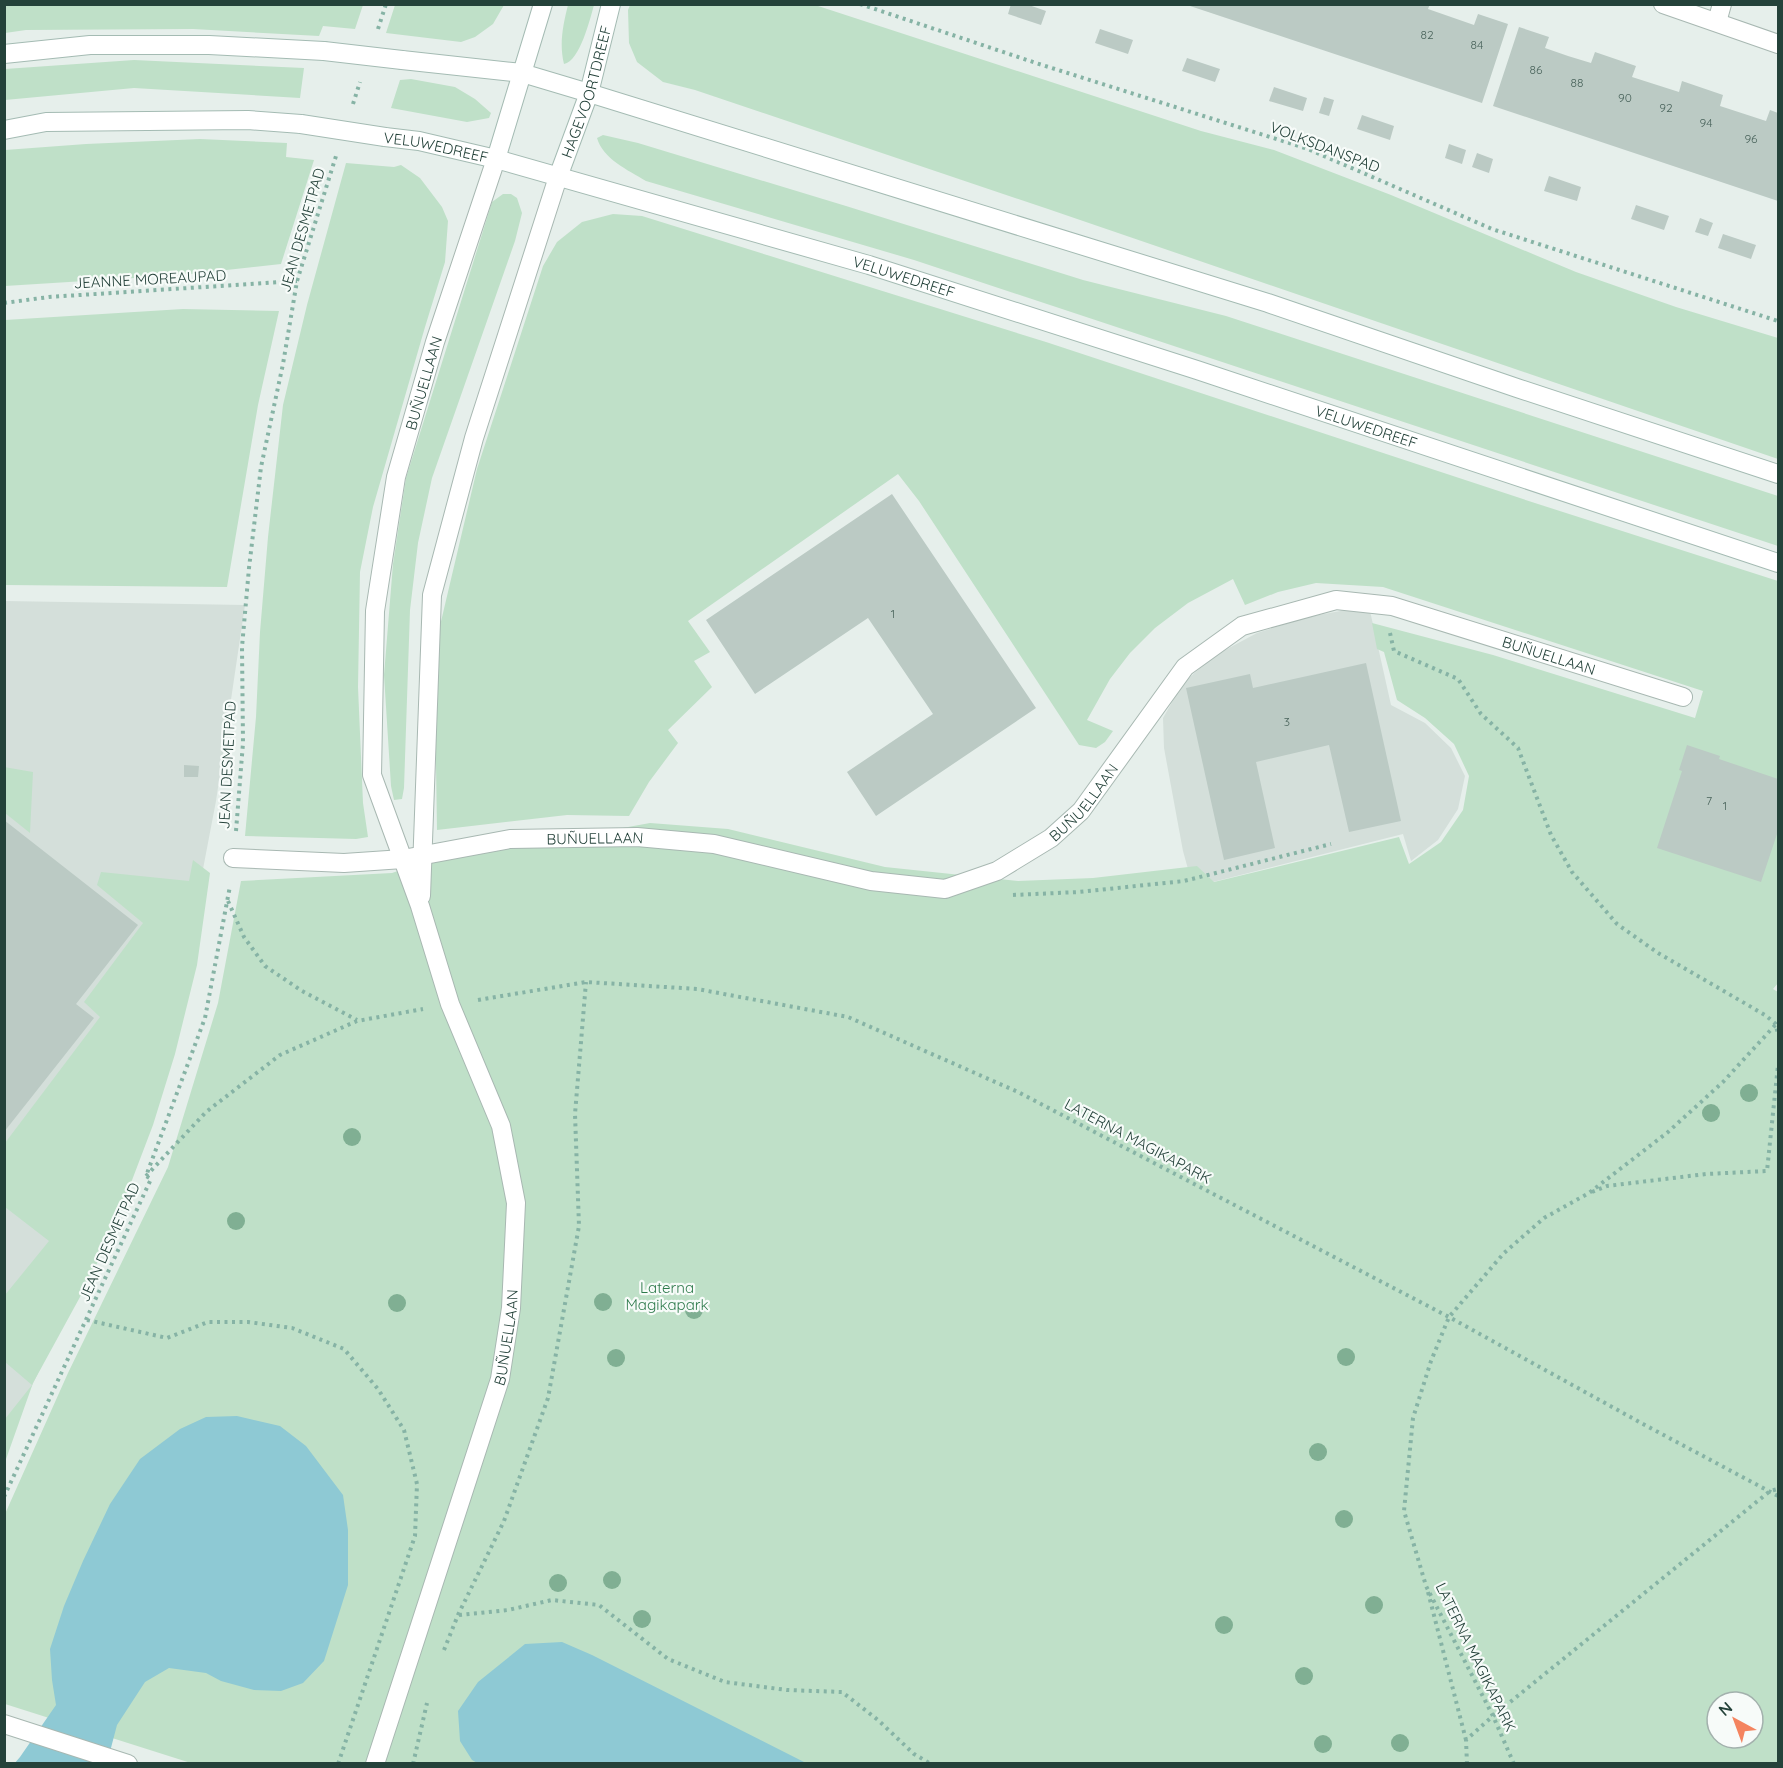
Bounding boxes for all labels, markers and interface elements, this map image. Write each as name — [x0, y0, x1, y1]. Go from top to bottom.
street label: HAGEVOORTDREEF — [556, 24, 615, 160]
house number: 82 — [1420, 27, 1434, 42]
house number: 84 — [1471, 37, 1483, 52]
house number: 86 — [1530, 62, 1543, 77]
house number: 88 — [1571, 75, 1583, 90]
house number: 90 — [1618, 90, 1632, 105]
house number: 92 — [1659, 100, 1673, 115]
house number: 94 — [1699, 115, 1713, 130]
street label: VOLKSDANSPAD — [1267, 117, 1383, 177]
street label: VELUWEDREEF — [383, 127, 490, 166]
house number: 96 — [1744, 131, 1758, 146]
street label: JEAN DESMETPAD — [275, 165, 329, 294]
street label: VELUWEDREEF — [851, 251, 958, 302]
street label: JEANNE MOREAUPAD — [73, 266, 227, 292]
street label: BUÑUELLAAN — [401, 333, 446, 432]
street label: VELUWEDREEF — [1313, 400, 1420, 452]
house number: 1 — [891, 606, 895, 621]
street label: BUÑUELLAAN — [1500, 632, 1598, 679]
street label: JEAN DESMETPAD — [214, 700, 240, 830]
house number: 3 — [1284, 714, 1290, 729]
street label: BUÑUELLAAN — [1045, 760, 1122, 845]
house number: 7 — [1706, 793, 1712, 808]
house number: 1 — [1723, 798, 1727, 813]
street label: BUÑUELLAAN — [546, 827, 644, 848]
street label: LATERNA MAGIKAPARK — [1061, 1094, 1215, 1188]
street label: JEAN DESMETPAD — [74, 1179, 144, 1305]
park label: Laterna Magikapark — [625, 1278, 709, 1314]
street label: BUÑUELLAAN — [489, 1289, 521, 1388]
street label: LATERNA MAGIKAPARK — [1432, 1579, 1520, 1735]
north arrow — [1705, 1690, 1765, 1750]
text: N — [1714, 1697, 1736, 1720]

